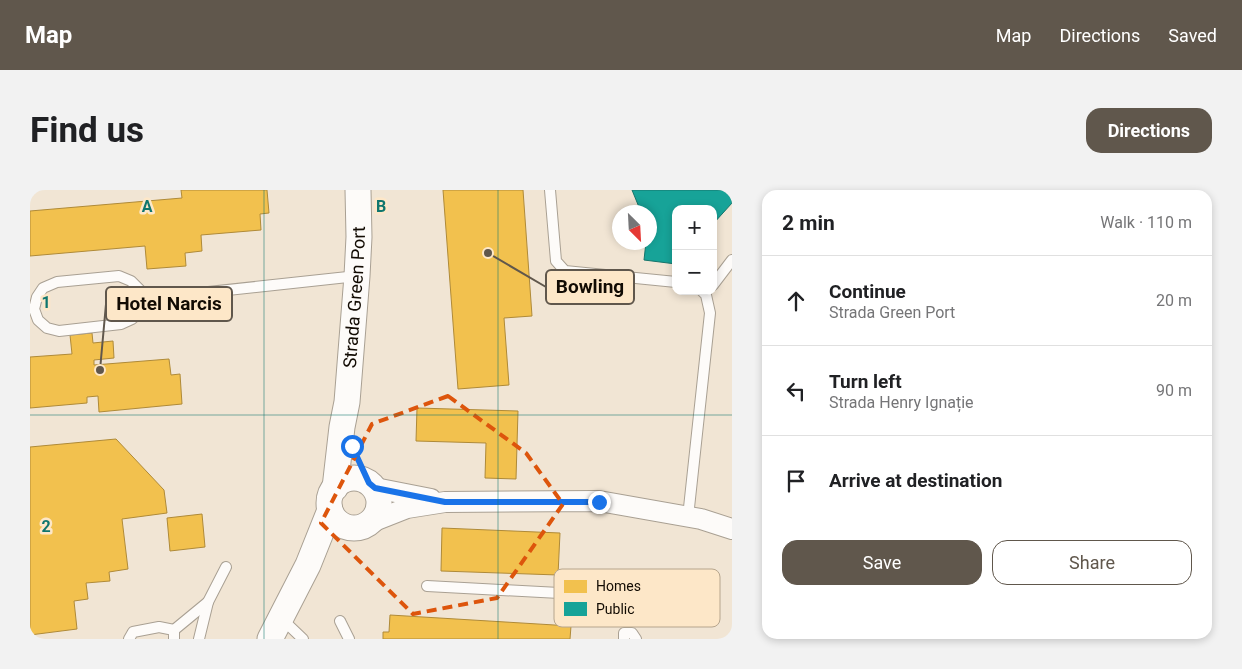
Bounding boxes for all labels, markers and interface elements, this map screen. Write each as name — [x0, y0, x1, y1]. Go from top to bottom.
text: Map — [25, 21, 72, 49]
text: Map — [996, 25, 1031, 46]
text: Directions — [1059, 25, 1140, 46]
text: Saved — [1168, 25, 1217, 46]
button: Directions — [1086, 108, 1212, 153]
text: Find us — [30, 110, 144, 151]
text: A — [142, 197, 153, 216]
text: B — [376, 197, 386, 216]
north arrow — [612, 205, 657, 250]
map controls — [672, 205, 717, 295]
button: + — [672, 205, 717, 250]
text: 2 min — [782, 211, 835, 235]
text: Walk · 110 m — [1100, 213, 1192, 232]
street label: Strada Green Port — [339, 226, 369, 369]
button: − — [672, 250, 717, 295]
callout: Bowling — [546, 270, 634, 304]
text: Bowling — [556, 275, 624, 298]
text: Continue — [829, 280, 906, 303]
callout: Hotel Narcis — [106, 287, 232, 321]
icon: ahead — [782, 287, 810, 315]
text: 20 m — [1156, 291, 1192, 310]
text: Hotel Narcis — [116, 292, 222, 315]
text: 1 — [41, 293, 51, 312]
text: Strada Green Port — [829, 303, 955, 322]
text: Turn left — [829, 370, 902, 393]
icon: left — [782, 377, 810, 405]
text: 90 m — [1156, 381, 1192, 400]
text: Strada Henry Ignație — [829, 393, 974, 412]
route start — [341, 435, 364, 458]
icon: arrive — [782, 467, 810, 495]
text: Arrive at destination — [829, 469, 1002, 492]
route end — [588, 491, 611, 514]
text: 2 — [41, 517, 51, 536]
button: Save — [782, 540, 982, 585]
button: Share — [992, 540, 1192, 585]
legend — [554, 569, 720, 627]
text: Homes — [596, 578, 641, 594]
text: Public — [596, 601, 635, 617]

